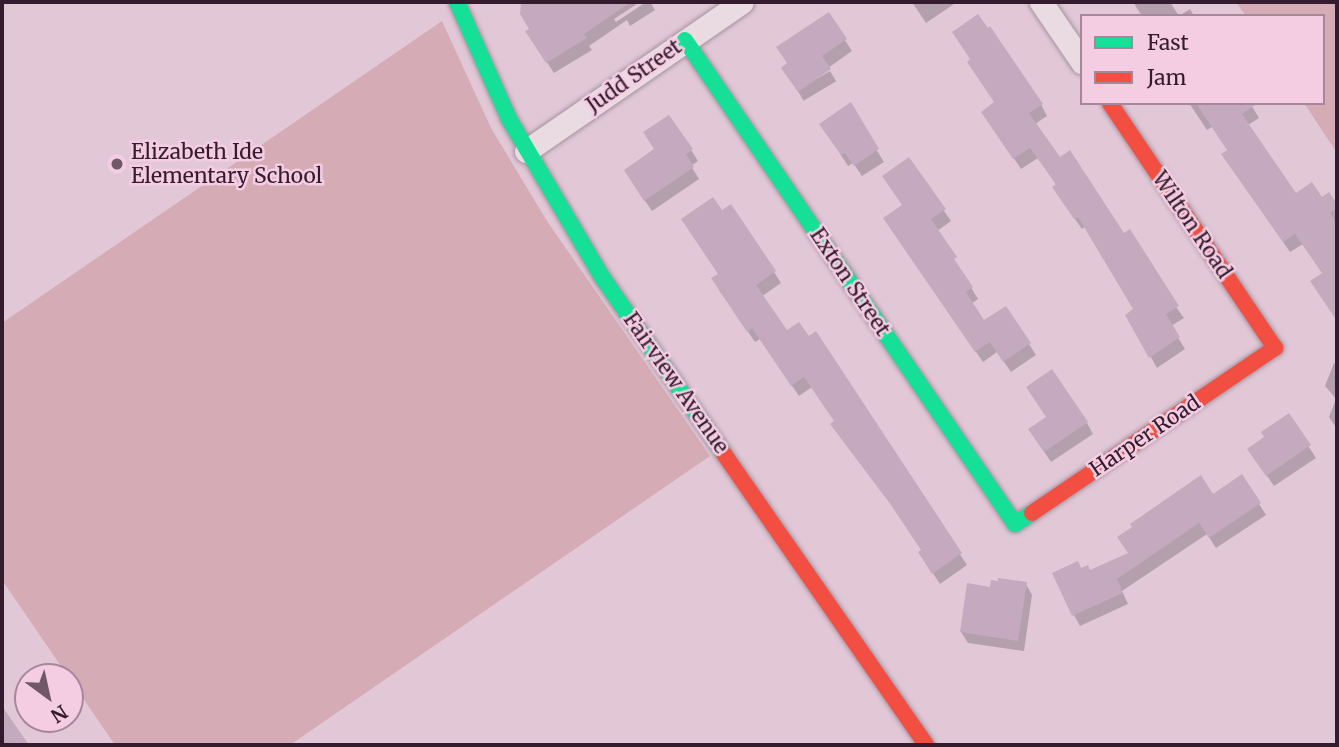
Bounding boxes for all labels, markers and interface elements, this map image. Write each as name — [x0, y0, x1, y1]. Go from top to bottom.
legend — [1080, 14, 1325, 105]
text: Fast — [1147, 29, 1189, 56]
street label: Judd Street — [581, 34, 687, 118]
text: Jam — [1147, 64, 1186, 91]
place label: Elizabeth Ide Elementary School — [131, 139, 322, 189]
marker: Elizabeth Ide Elementary School — [109, 156, 125, 172]
street label: Wilton Road — [1147, 167, 1237, 283]
street label: Exton Street — [805, 223, 895, 341]
street label: Fairview Avenue — [618, 308, 734, 458]
street label: Harper Road — [1085, 390, 1205, 482]
north arrow — [14, 663, 84, 733]
text: N — [47, 700, 72, 728]

